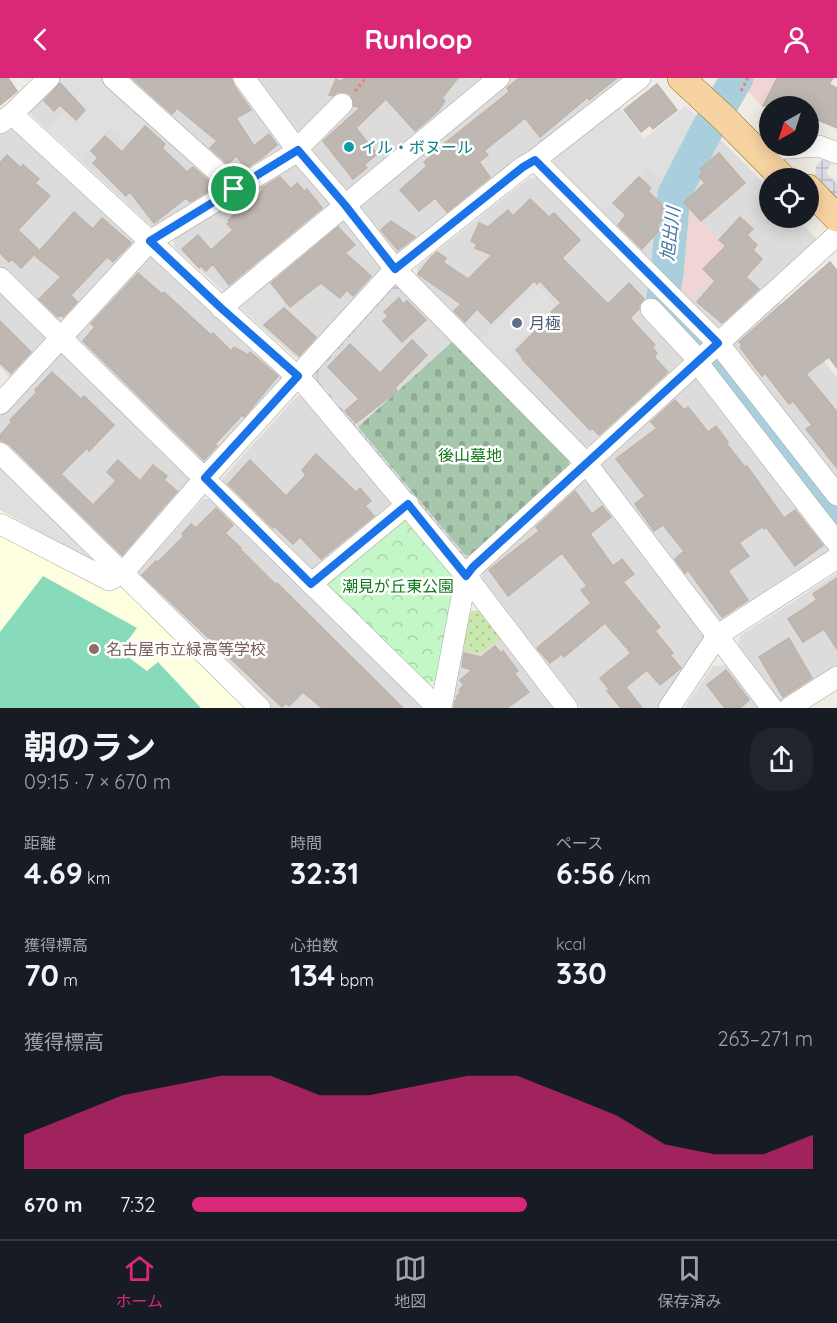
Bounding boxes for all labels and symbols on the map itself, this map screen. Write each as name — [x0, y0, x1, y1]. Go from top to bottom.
north arrow — [759, 96, 819, 156]
place label: イル・ボヌール — [361, 137, 473, 157]
marker: イル・ボヌール — [342, 140, 356, 154]
pin — [208, 163, 259, 214]
water label: 旭出川 — [655, 204, 685, 262]
place label: 月極 — [529, 313, 561, 333]
marker: 月極 — [510, 316, 524, 330]
park label: 後山墓地 — [438, 445, 502, 465]
park label: 潮見が丘東公園 — [342, 576, 454, 596]
place label: 名古屋市立緑高等学校 — [106, 639, 266, 659]
marker: 名古屋市立緑高等学校 — [87, 642, 101, 656]

